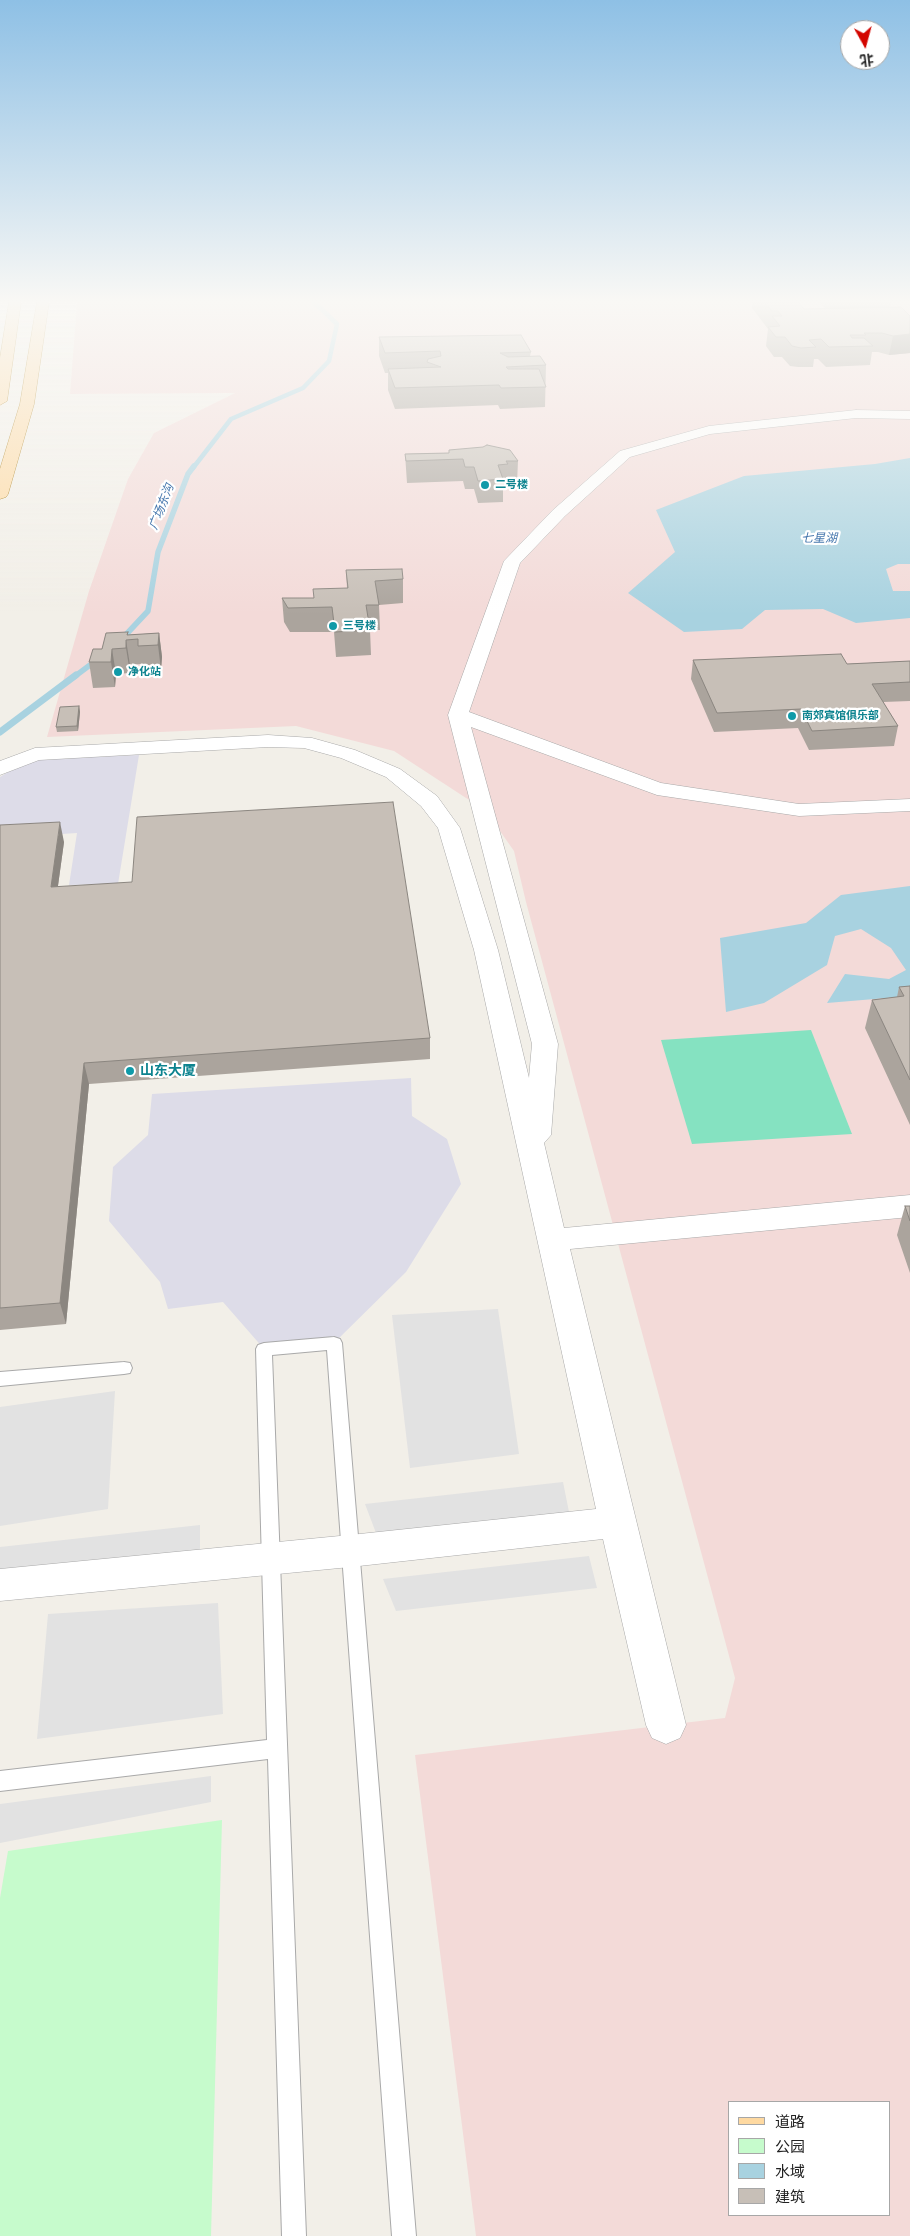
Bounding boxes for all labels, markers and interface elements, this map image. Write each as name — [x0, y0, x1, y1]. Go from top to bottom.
north arrow — [840, 20, 890, 70]
text: 北 — [859, 50, 875, 69]
place label: 二号楼 — [495, 478, 528, 492]
marker: 二号楼 — [479, 479, 491, 491]
water label: 广场东沟 — [147, 482, 177, 532]
water label: 七星湖 — [801, 532, 837, 546]
place label: 三号楼 — [343, 619, 376, 633]
marker: 三号楼 — [327, 620, 339, 632]
place label: 净化站 — [128, 665, 161, 679]
marker: 净化站 — [112, 666, 124, 678]
place label: 南郊宾馆俱乐部 — [802, 709, 879, 723]
marker: 南郊宾馆俱乐部 — [786, 710, 798, 722]
place label: 山东大厦 — [140, 1063, 196, 1079]
marker: 山东大厦 — [124, 1065, 136, 1077]
legend — [728, 2101, 890, 2216]
text: 道路 — [775, 2113, 805, 2131]
text: 公园 — [775, 2138, 805, 2156]
text: 水域 — [775, 2163, 805, 2181]
text: 建筑 — [775, 2188, 805, 2206]

